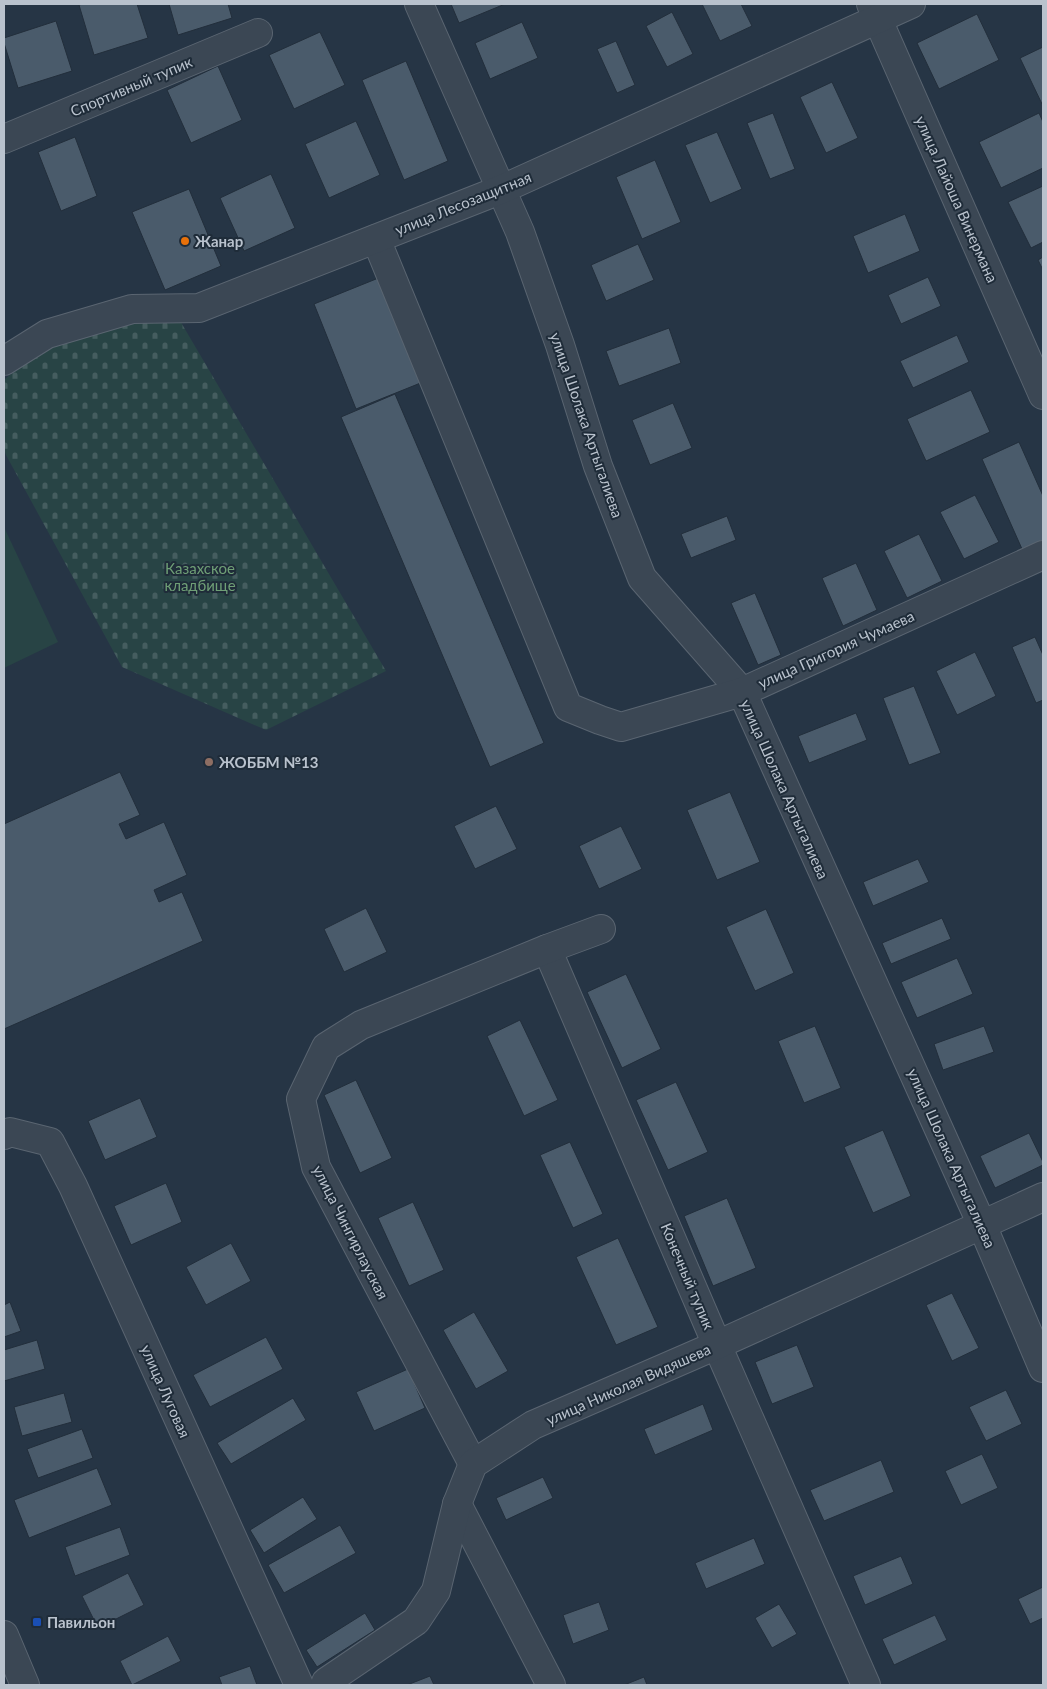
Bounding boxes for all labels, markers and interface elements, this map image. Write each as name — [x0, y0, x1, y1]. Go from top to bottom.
street label: Спортивный тупик — [67, 52, 195, 120]
street label: улица Лайоша Винермана — [912, 113, 1002, 285]
street label: улица Лесозащитная — [392, 167, 534, 239]
place label: Жанар — [195, 232, 243, 250]
marker: Жанар — [179, 235, 191, 247]
street label: улица Шолака Артыгалиева — [547, 330, 627, 520]
park label: Казахское кладбище — [164, 559, 236, 594]
street label: улица Григория Чумаева — [755, 606, 917, 692]
street label: улица Шолака Артыгалиева — [737, 696, 833, 882]
place label: ЖОББМ №13 — [219, 753, 318, 771]
marker: ЖОББМ №13 — [203, 756, 215, 768]
street label: улица Шолака Артыгалиева — [904, 1065, 1000, 1251]
street label: улица Чингирлауская — [309, 1162, 393, 1302]
street label: Конечный тупик — [657, 1220, 719, 1332]
street label: улица Николая Видяшева — [543, 1340, 713, 1428]
street label: улица Луговая — [137, 1342, 195, 1440]
place label: Павильон — [47, 1613, 115, 1631]
marker: Павильон — [31, 1616, 43, 1628]

